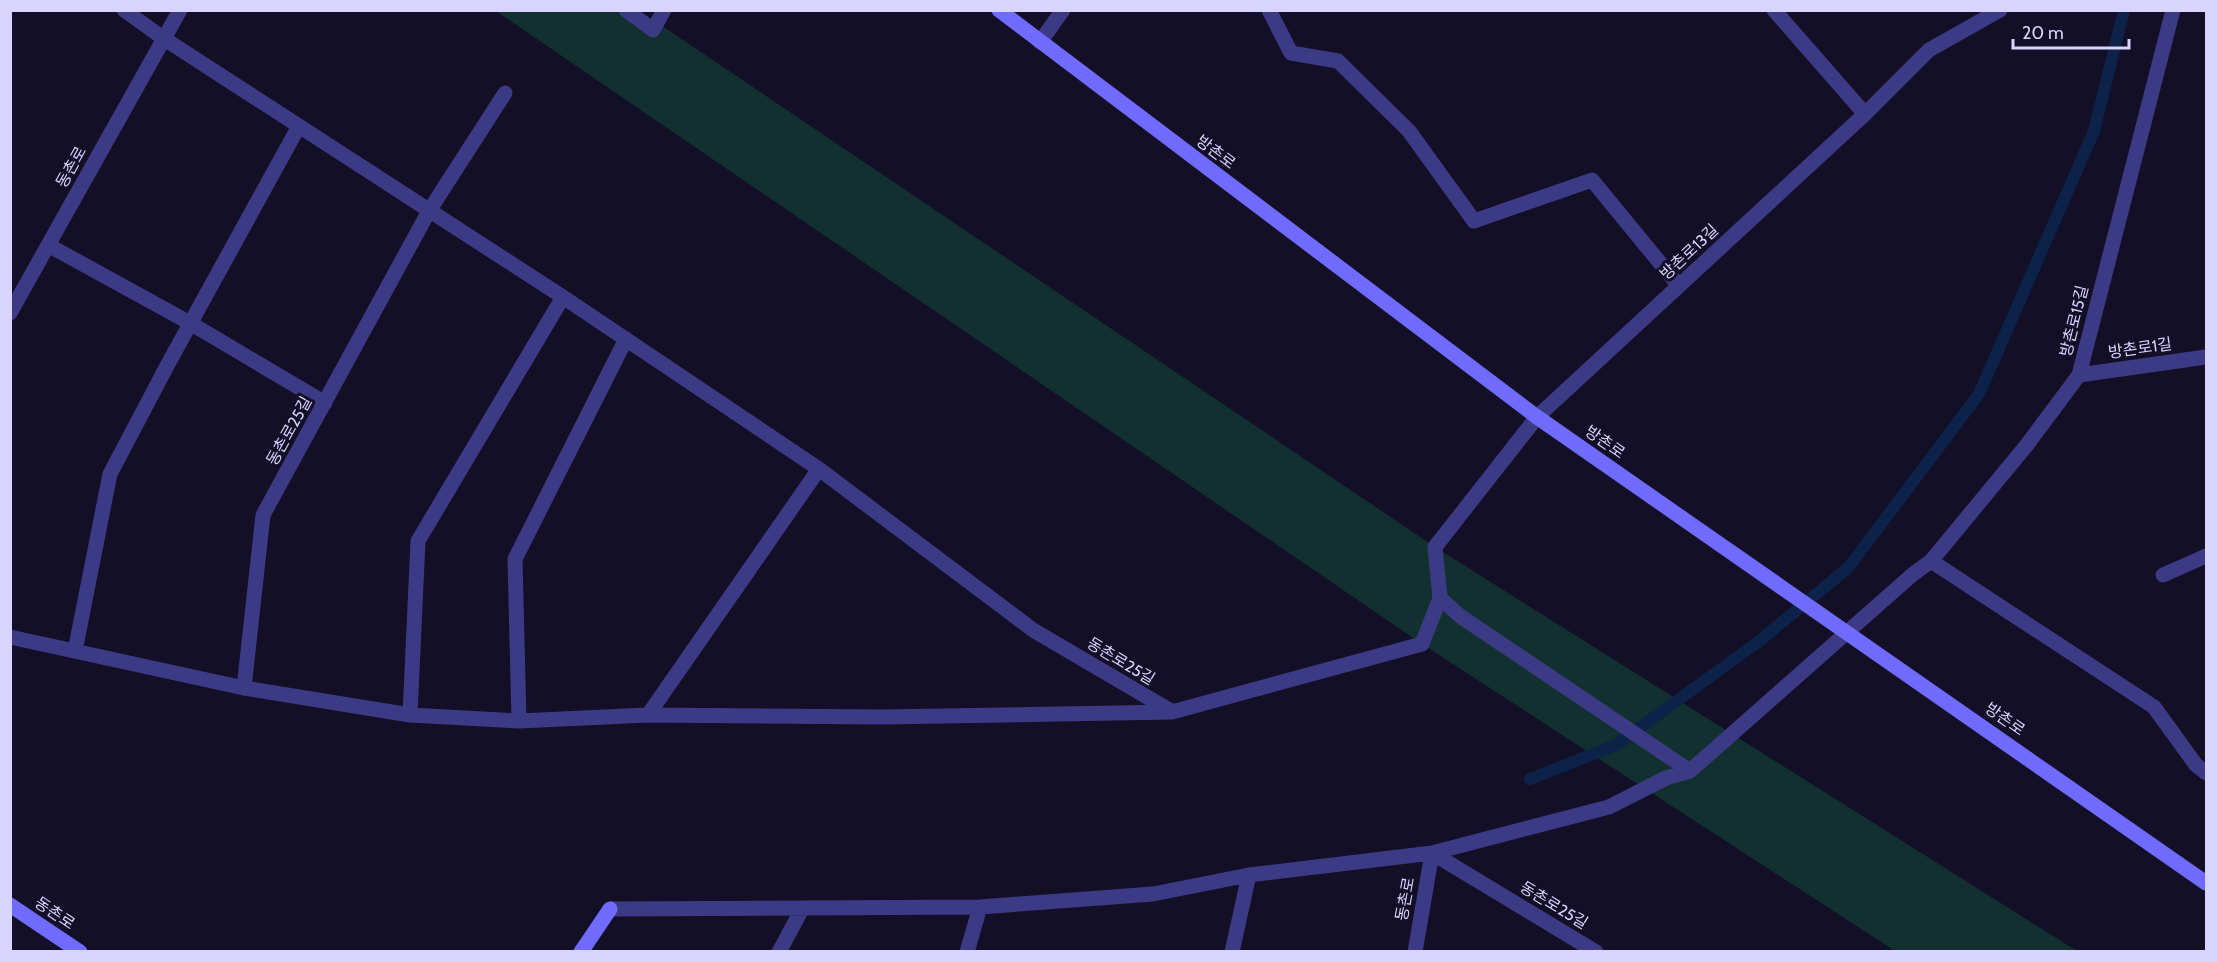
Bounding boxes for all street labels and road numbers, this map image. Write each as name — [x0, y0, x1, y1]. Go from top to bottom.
street label: 방촌로 — [1193, 131, 1240, 173]
street label: 동촌로 — [52, 143, 90, 191]
street label: 방촌로13길 — [1656, 220, 1722, 284]
street label: 방촌로15길 — [2056, 283, 2092, 359]
street label: 방촌로1길 — [2107, 334, 2173, 362]
street label: 동촌로25길 — [262, 393, 316, 469]
street label: 방촌로 — [1581, 422, 1629, 463]
street label: 동촌로25길 — [1084, 633, 1158, 689]
street label: 방촌로 — [1981, 699, 2029, 740]
street label: 동촌로 — [1392, 875, 1418, 922]
street label: 동촌로25길 — [1517, 877, 1591, 933]
street label: 동촌로 — [31, 893, 79, 933]

